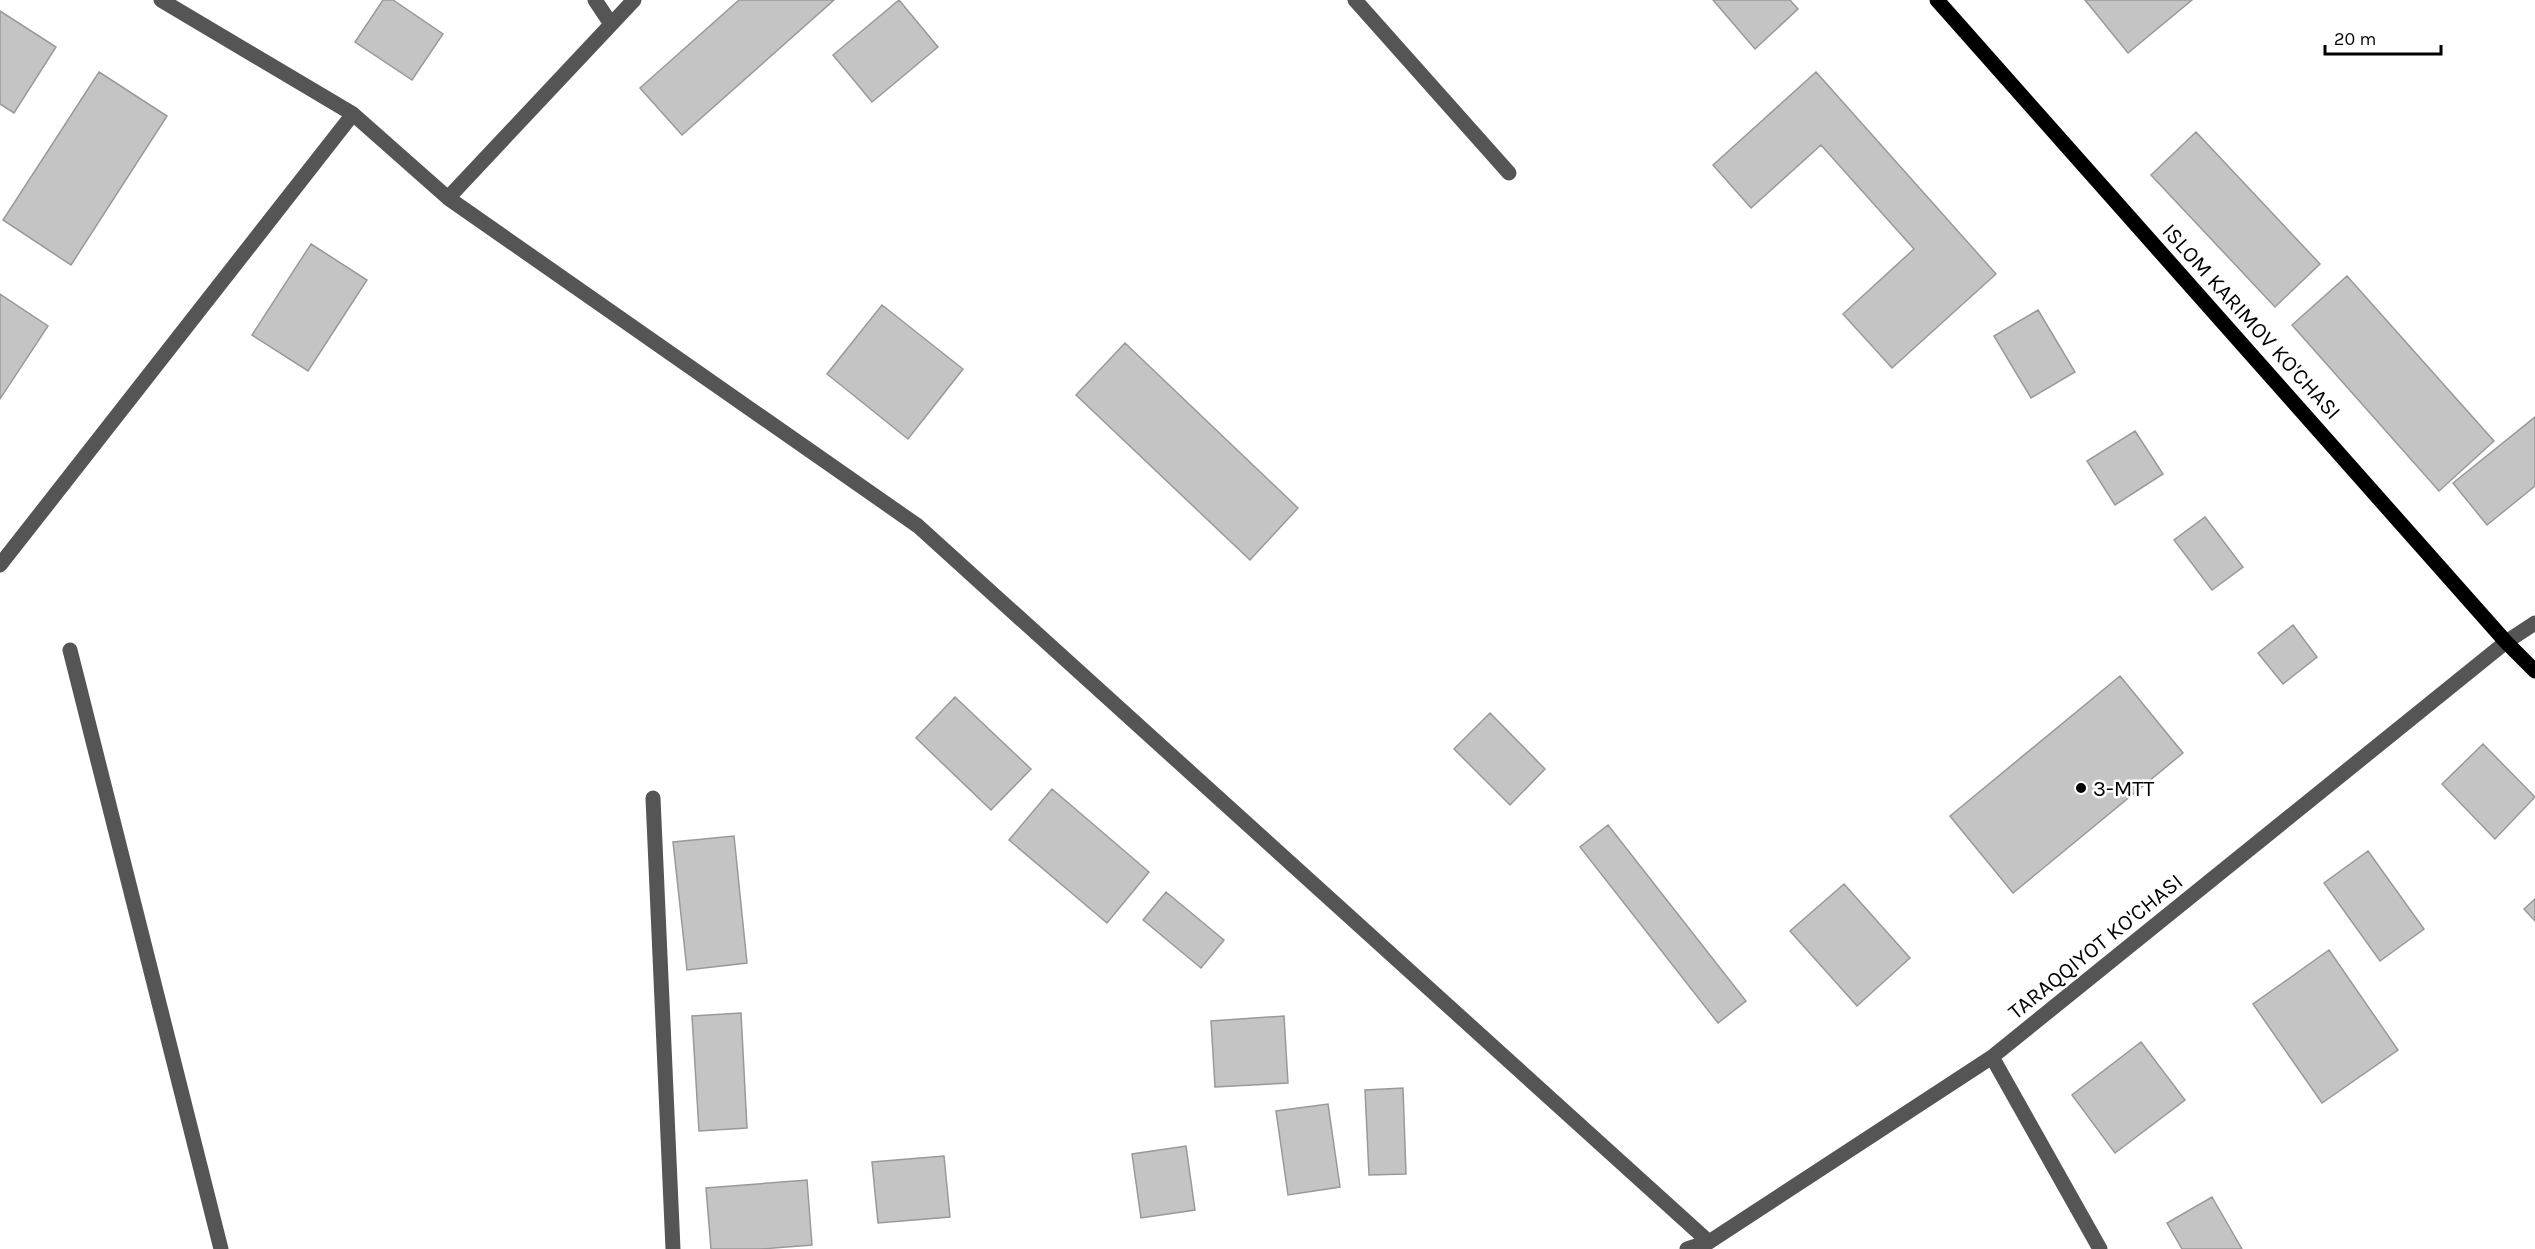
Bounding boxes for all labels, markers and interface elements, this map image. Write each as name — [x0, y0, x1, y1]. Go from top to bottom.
scale bar — [2325, 18, 2440, 56]
text: 20 m — [2334, 28, 2376, 50]
street label: ISLOM KARIMOV KO'CHASI — [2156, 218, 2346, 425]
place label: 3-MTT — [2093, 776, 2154, 802]
marker: 3-MTT — [2074, 781, 2088, 795]
street label: TARAQQIYOT KO'CHASI — [2003, 868, 2188, 1025]

